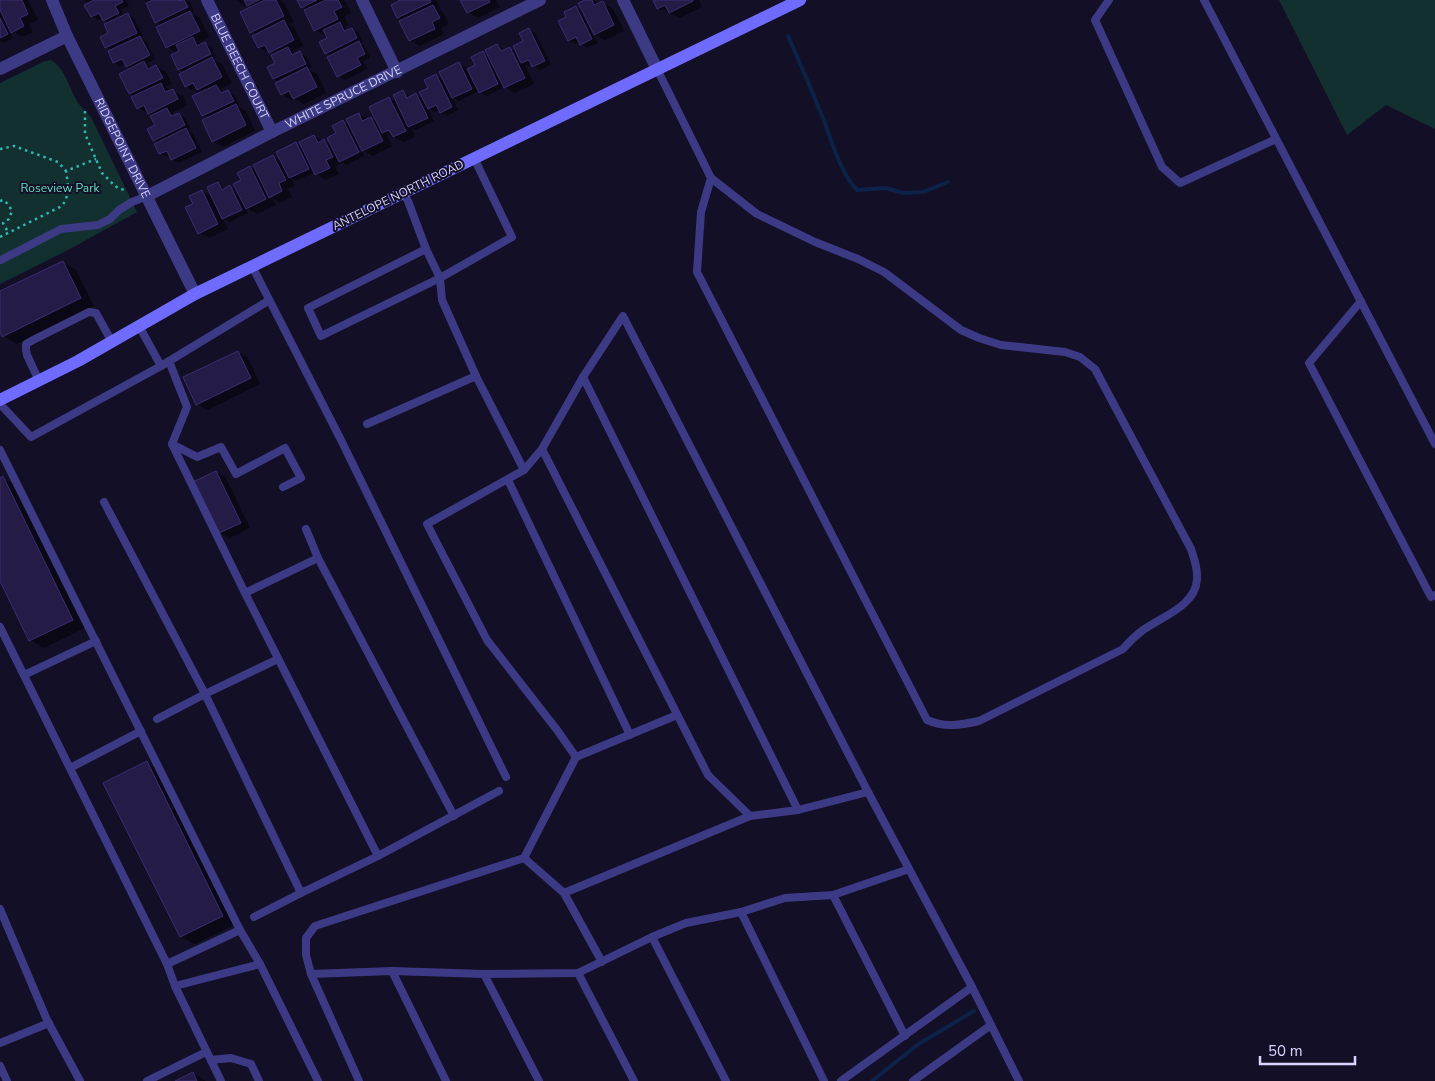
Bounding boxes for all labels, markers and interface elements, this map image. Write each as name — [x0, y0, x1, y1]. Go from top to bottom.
street label: BLUE BEECH COURT — [207, 11, 273, 123]
street label: WHITE SPRUCE DRIVE — [282, 61, 404, 132]
street label: RIDGEPOINT DRIVE — [91, 95, 154, 201]
street label: ANTELOPE NORTH ROAD — [329, 156, 467, 234]
park label: Roseview Park — [20, 180, 101, 196]
scale bar — [1260, 1034, 1355, 1066]
text: 50 m — [1268, 1041, 1303, 1061]

